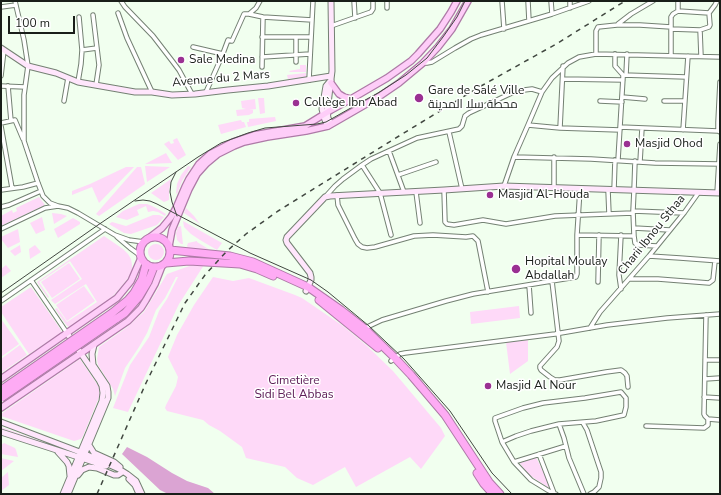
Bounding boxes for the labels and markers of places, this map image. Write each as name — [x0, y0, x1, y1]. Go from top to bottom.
place label: Sale Medina — [189, 53, 255, 67]
marker: Sale Medina — [176, 55, 186, 65]
place label: Gare de Salé Ville محطة سلا المدينة — [428, 84, 524, 112]
marker: Gare de Salé Ville محطة سلا المدينة — [413, 92, 425, 104]
place label: Collège Ibn Abad — [304, 96, 397, 110]
marker: Collège Ibn Abad — [291, 98, 301, 108]
place label: Masjid Ohod — [635, 137, 703, 151]
marker: Masjid Ohod — [622, 139, 632, 149]
place label: Masjid Al-Houda — [498, 188, 589, 202]
marker: Masjid Al-Houda — [485, 190, 495, 200]
place label: Hopital Moulay Abdallah — [525, 255, 607, 283]
marker: Hopital Moulay Abdallah — [510, 263, 522, 275]
place label: Masjid Al Nour — [496, 379, 576, 393]
marker: Masjid Al Nour — [483, 381, 493, 391]

